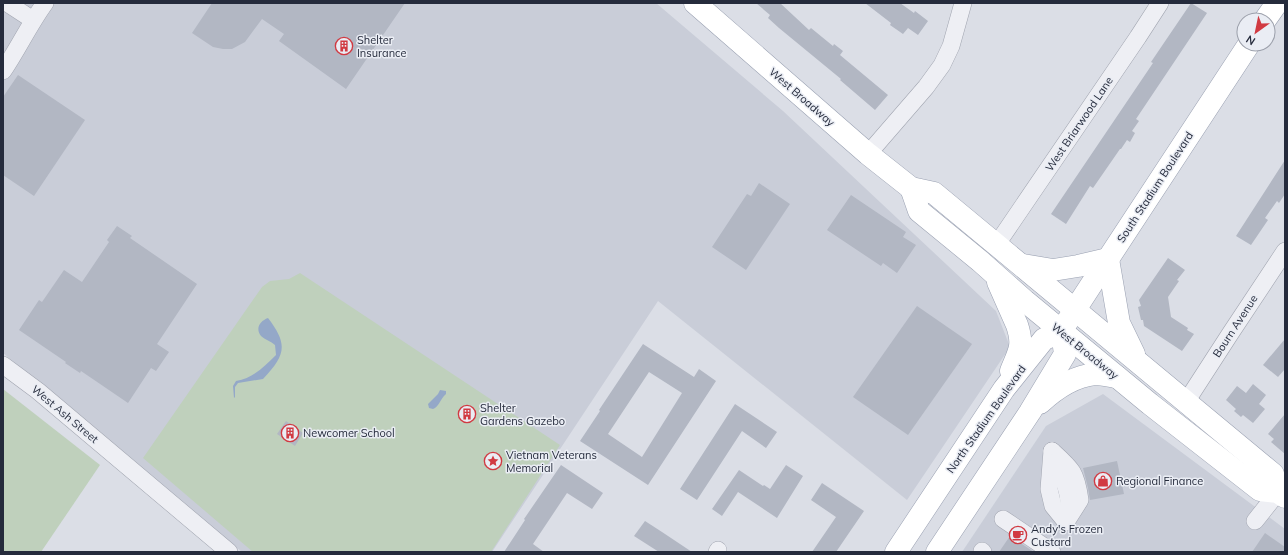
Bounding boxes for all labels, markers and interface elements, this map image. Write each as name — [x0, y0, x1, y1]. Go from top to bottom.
north arrow — [1236, 12, 1276, 52]
text: N — [1243, 32, 1258, 49]
place label: Shelter Insurance — [357, 33, 406, 60]
building icon: Shelter Insurance — [334, 36, 354, 56]
street label: West Broadway — [766, 65, 838, 129]
street label: West Briarwood Lane — [1042, 74, 1116, 174]
street label: South Stadium Boulevard — [1114, 129, 1196, 245]
street label: Bourn Avenue — [1210, 292, 1260, 360]
street label: West Broadway — [1049, 320, 1122, 382]
street label: North Stadium Boulevard — [943, 362, 1029, 476]
street label: West Ash Street — [29, 382, 101, 446]
place label: Shelter Gardens Gazebo — [480, 401, 565, 428]
building icon: Shelter Gardens Gazebo — [457, 404, 477, 424]
building icon: Newcomer School — [280, 423, 300, 443]
place label: Newcomer School — [303, 426, 395, 440]
place label: Vietnam Veterans Memorial — [506, 448, 597, 475]
place icon: Vietnam Veterans Memorial — [483, 451, 503, 471]
shop icon: Regional Finance — [1093, 471, 1113, 491]
place label: Regional Finance — [1116, 474, 1203, 488]
place label: Andy's Frozen Custard — [1031, 522, 1103, 549]
cafe icon: Andy's Frozen Custard — [1008, 525, 1028, 545]

